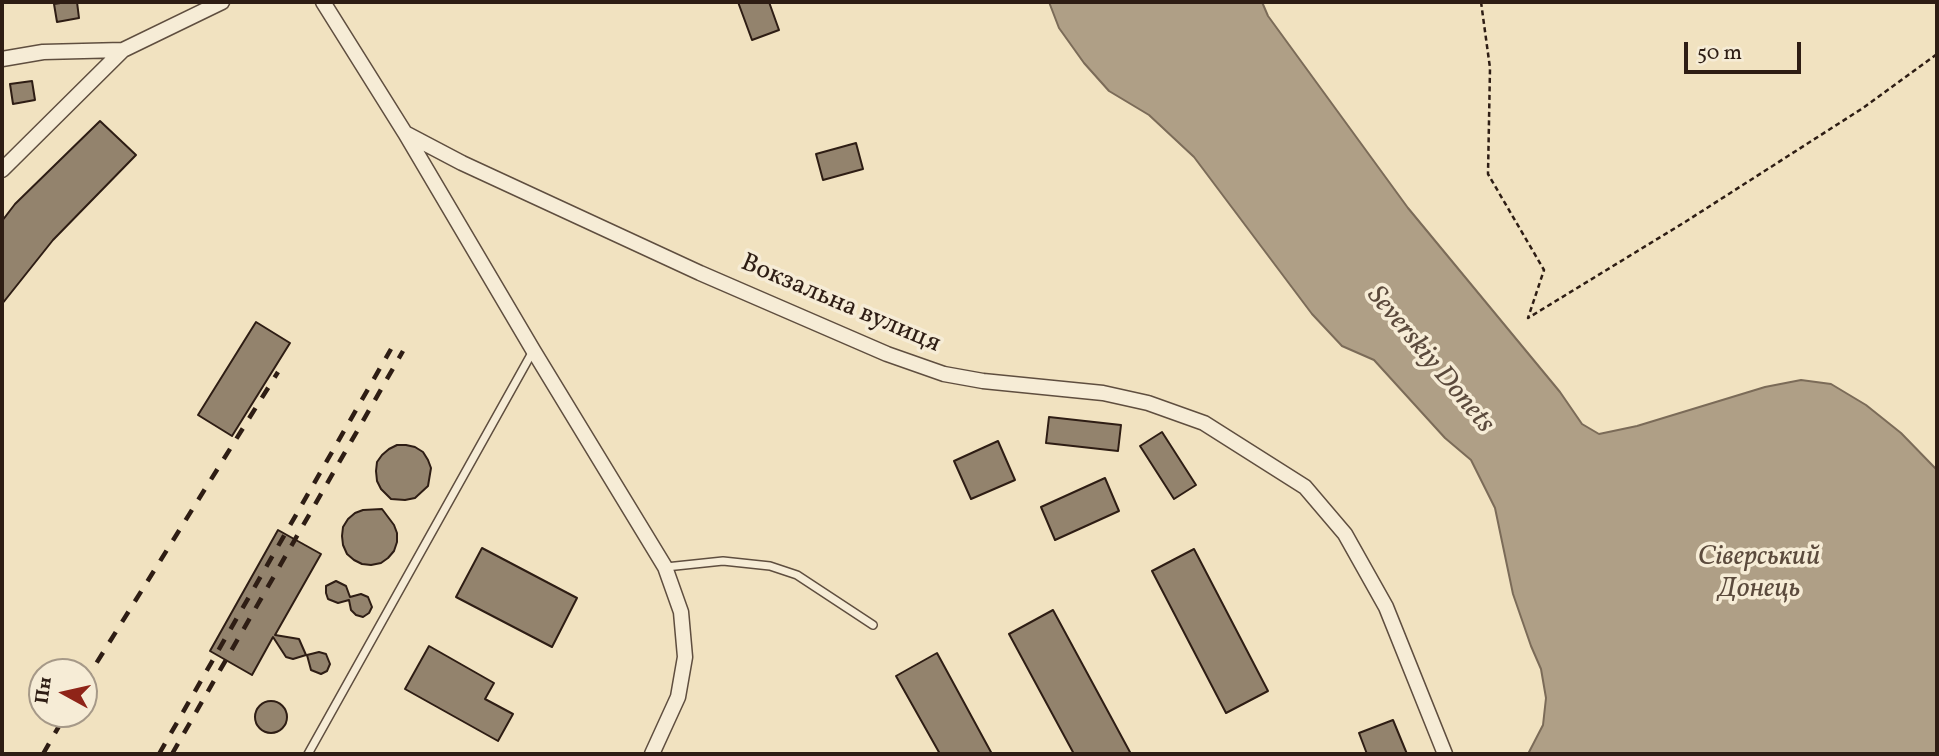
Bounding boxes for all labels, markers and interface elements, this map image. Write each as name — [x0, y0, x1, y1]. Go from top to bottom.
scale bar — [1687, 28, 1804, 72]
text: 50 m — [1697, 39, 1742, 68]
street label: Вокзальна вулиця — [735, 249, 945, 361]
water label: Severskiy Donets — [1358, 281, 1500, 441]
water label: Сіверський Донець — [1698, 542, 1820, 608]
north arrow — [28, 658, 98, 728]
text: Пн — [29, 675, 59, 706]

